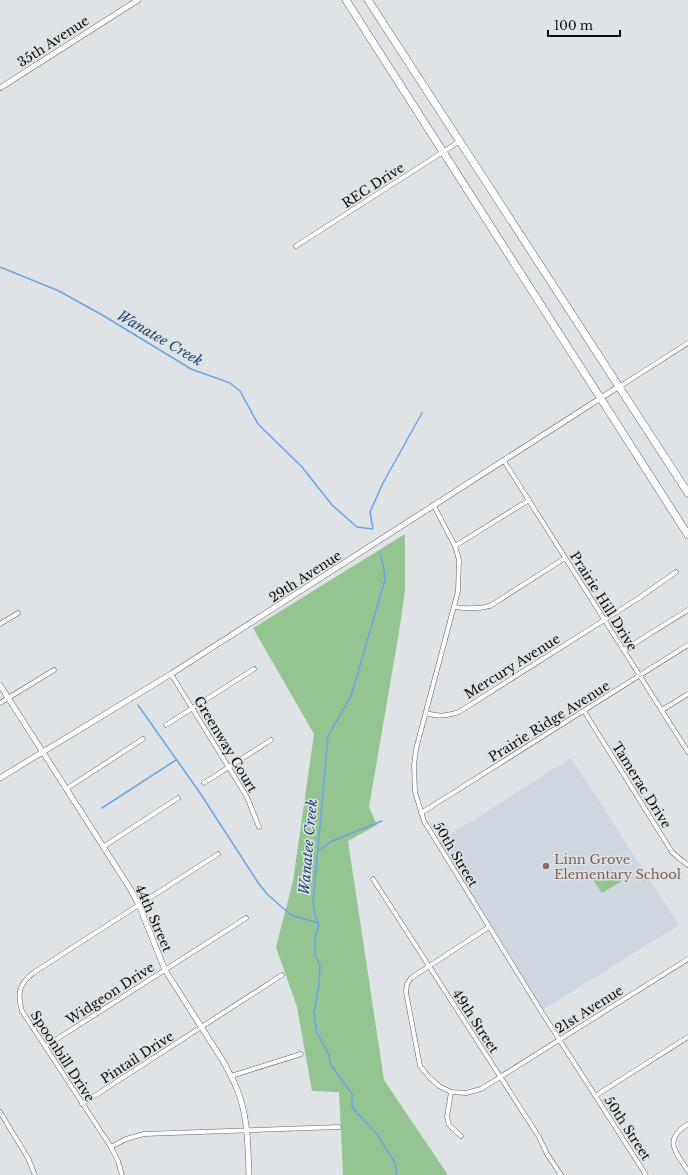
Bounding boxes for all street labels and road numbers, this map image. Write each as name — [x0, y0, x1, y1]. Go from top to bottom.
street label: 35th Avenue — [14, 12, 92, 71]
street label: REC Drive — [339, 159, 408, 212]
street label: 29th Avenue — [266, 547, 345, 606]
street label: Prairie Hill Drive — [566, 548, 641, 654]
street label: Mercury Avenue — [461, 630, 563, 703]
street label: Prairie Ridge Avenue — [485, 677, 613, 766]
street label: Greenway Court — [190, 693, 261, 796]
street label: Tamerac Drive — [608, 739, 675, 832]
street label: 50th Street — [429, 818, 482, 890]
street label: 44th Street — [131, 882, 176, 955]
street label: Widgeon Drive — [62, 959, 158, 1029]
street label: 21st Avenue — [552, 982, 627, 1037]
street label: 49th Street — [449, 986, 503, 1056]
street label: Spoonbill Drive — [27, 1007, 98, 1105]
street label: Pintail Drive — [97, 1027, 177, 1087]
street label: 50th Street — [600, 1093, 655, 1164]

